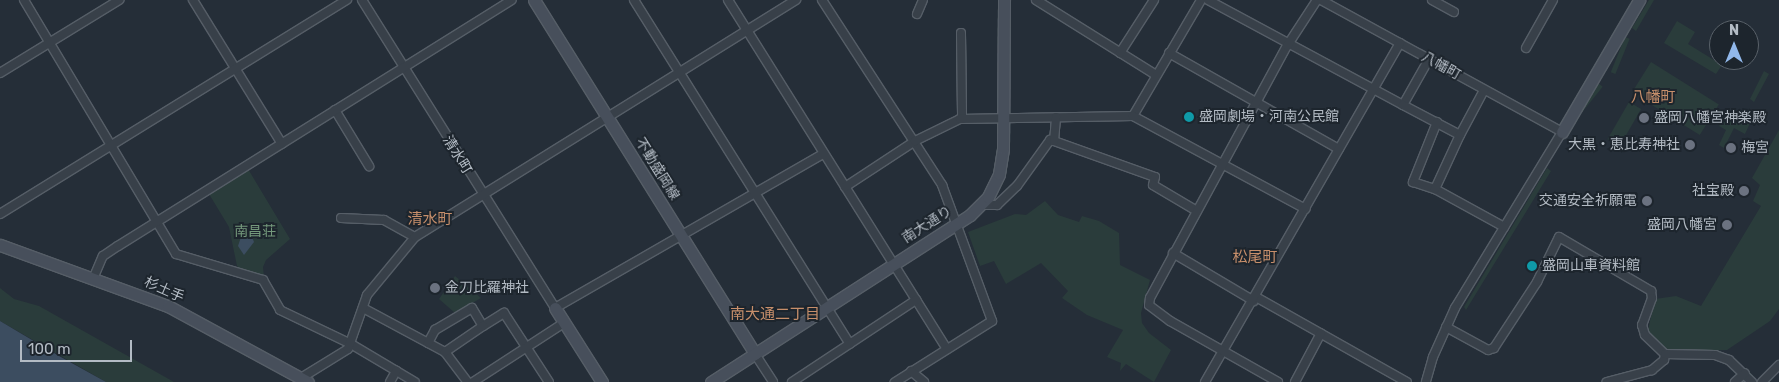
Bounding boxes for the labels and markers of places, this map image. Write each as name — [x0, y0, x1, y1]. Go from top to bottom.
place label: 盛岡劇場・河南公民館 — [1199, 109, 1339, 125]
place label: 盛岡八幡宮神楽殿 — [1654, 110, 1766, 126]
marker: 盛岡劇場・河南公民館 — [1183, 111, 1195, 123]
marker: 盛岡八幡宮神楽殿 — [1638, 112, 1650, 124]
place label: 大黒・恵比寿神社 — [1568, 137, 1680, 153]
marker: 大黒・恵比寿神社 — [1684, 139, 1696, 151]
place label: 梅宮 — [1741, 140, 1769, 156]
marker: 梅宮 — [1725, 142, 1737, 154]
place label: 社宝殿 — [1692, 183, 1734, 199]
marker: 社宝殿 — [1738, 185, 1750, 197]
place label: 交通安全祈願電 — [1539, 193, 1637, 209]
marker: 交通安全祈願電 — [1641, 195, 1653, 207]
place label: 盛岡八幡宮 — [1647, 217, 1717, 233]
marker: 盛岡八幡宮 — [1721, 219, 1733, 231]
place label: 盛岡山車資料館 — [1542, 258, 1640, 274]
marker: 盛岡山車資料館 — [1526, 260, 1538, 272]
place label: 金刀比羅神社 — [445, 280, 529, 296]
marker: 金刀比羅神社 — [429, 282, 441, 294]

